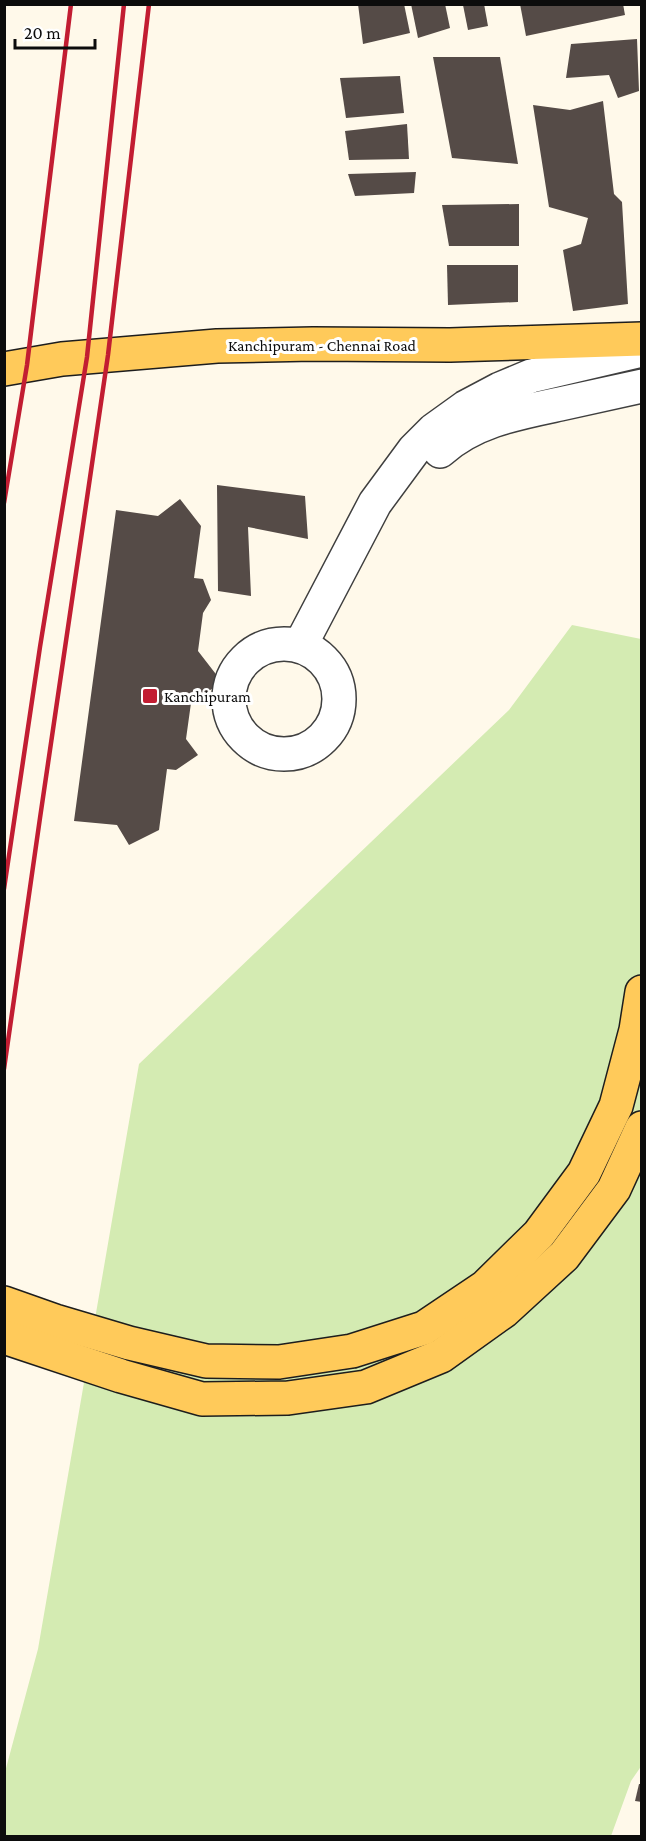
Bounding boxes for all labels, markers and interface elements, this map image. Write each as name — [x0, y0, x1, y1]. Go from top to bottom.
scale bar — [15, 12, 94, 50]
text: 20 m — [24, 23, 61, 43]
street label: Kanchipuram - Chennai Road — [228, 337, 417, 355]
marker: Kanchipuram — [141, 687, 159, 705]
place label: Kanchipuram — [164, 688, 251, 706]

